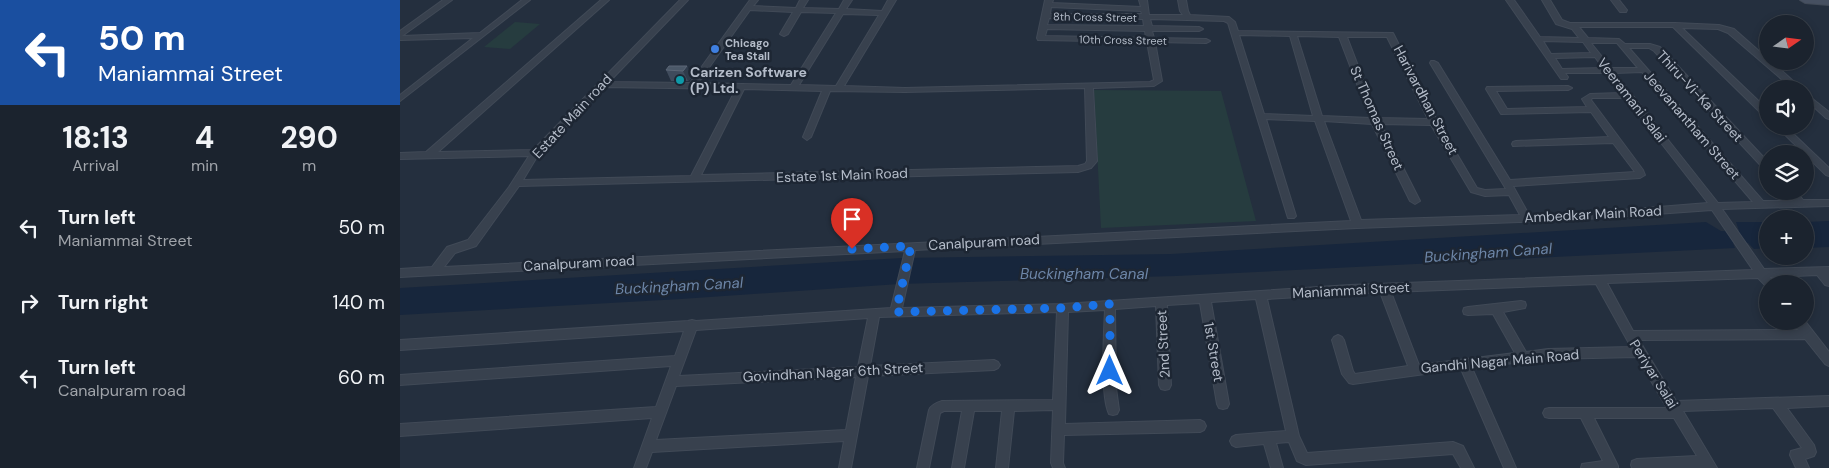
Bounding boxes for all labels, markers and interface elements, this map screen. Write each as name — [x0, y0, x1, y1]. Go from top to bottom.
street label: 8th Cross Street — [1053, 9, 1137, 25]
text: 50 m — [98, 15, 186, 61]
north arrow — [1759, 15, 1814, 70]
map controls — [1759, 15, 1814, 330]
icon: left — [15, 20, 80, 85]
street label: 10th Cross Street — [1079, 32, 1167, 48]
place label: Chicago Tea Stall — [725, 36, 770, 63]
street label: Harivardhan Street — [1390, 42, 1462, 158]
marker: Chicago Tea Stall — [709, 43, 721, 55]
street label: Thiru-Vi-Ka Street — [1653, 46, 1747, 146]
street label: Veeramani Salai — [1593, 54, 1671, 146]
text: Maniammai Street — [98, 59, 283, 88]
place label: Carizen Software (P) Ltd. — [690, 63, 807, 97]
street label: St Thomas Street — [1346, 63, 1408, 173]
street label: Jeevanantham Street — [1640, 67, 1744, 183]
street label: Estate Main road — [528, 70, 616, 162]
marker: Carizen Software (P) Ltd. — [674, 74, 686, 86]
button: sound — [1759, 80, 1814, 135]
text: 18:13 — [62, 118, 129, 157]
text: 4 — [195, 118, 214, 157]
text: 290 — [280, 118, 338, 157]
button: layers — [1759, 145, 1814, 200]
text: Arrival — [72, 155, 119, 176]
text: min — [191, 155, 218, 176]
text: m — [302, 155, 316, 176]
street label: Estate 1st Main Road — [776, 164, 908, 186]
pin — [831, 198, 873, 249]
street label: Ambedkar Main Road — [1524, 201, 1662, 227]
text: Turn left — [58, 205, 136, 230]
icon: arrive — [838, 205, 866, 233]
button: + — [1759, 210, 1814, 265]
icon: left — [15, 214, 43, 242]
text: 50 m — [338, 215, 385, 240]
text: Maniammai Street — [58, 230, 193, 251]
street label: Canalpuram road — [928, 230, 1040, 254]
water label: Buckingham Canal — [1423, 239, 1553, 267]
street label: Canalpuram road — [523, 251, 635, 275]
water label: Buckingham Canal — [1020, 264, 1149, 284]
water label: Buckingham Canal — [614, 273, 744, 299]
button: − — [1759, 275, 1814, 330]
street label: Maniammai Street — [1292, 278, 1410, 302]
icon: right — [15, 289, 43, 317]
text: Turn right — [58, 290, 148, 315]
text: 140 m — [333, 290, 385, 315]
street label: 2nd Street — [1152, 309, 1174, 379]
street label: 1st Street — [1200, 321, 1228, 383]
street label: Periyar Salai — [1626, 336, 1682, 412]
position arrow — [1083, 344, 1135, 396]
street label: Gandhi Nagar Main Road — [1420, 345, 1580, 377]
text: Turn left — [58, 355, 136, 380]
street label: Govindhan Nagar 6th Street — [742, 358, 924, 386]
icon: left — [15, 364, 43, 392]
text: 60 m — [338, 365, 385, 390]
text: Canalpuram road — [58, 380, 186, 401]

